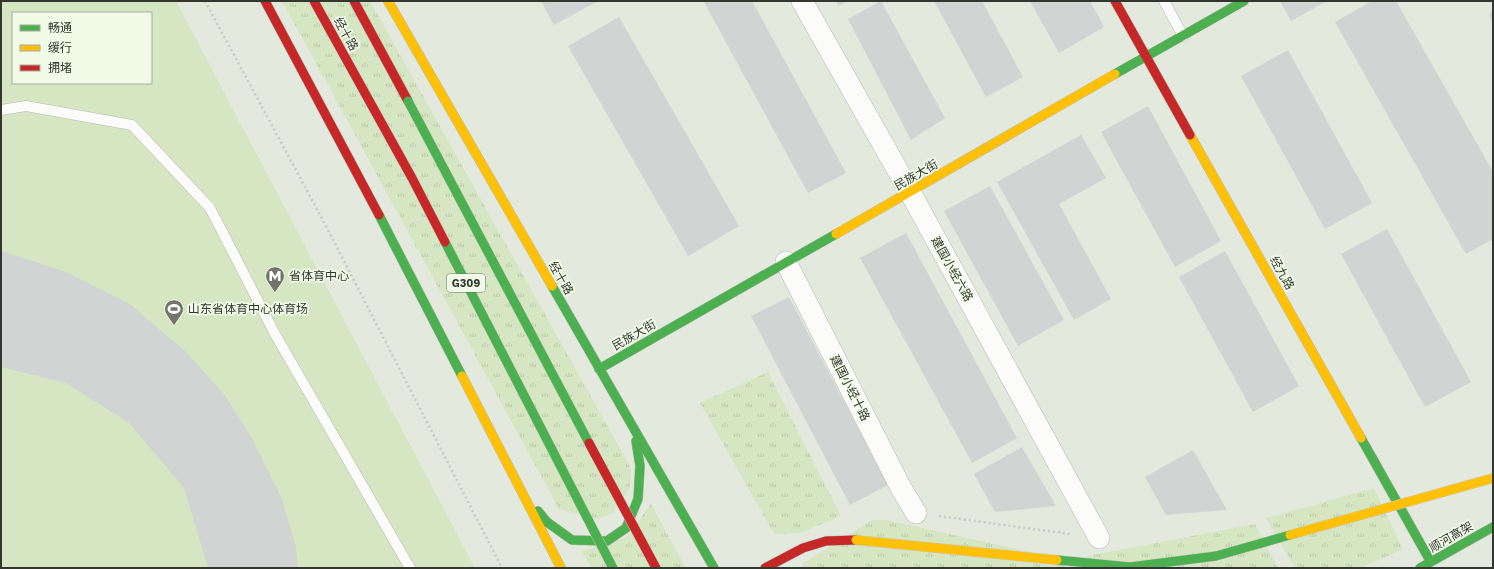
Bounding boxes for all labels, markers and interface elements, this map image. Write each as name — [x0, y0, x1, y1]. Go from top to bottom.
legend — [12, 12, 152, 84]
street label: 经十路 — [331, 15, 361, 53]
text: 畅通 — [48, 21, 72, 35]
text: 缓行 — [48, 41, 72, 55]
text: 拥堵 — [48, 61, 72, 75]
street label: 民族大街 — [892, 157, 940, 193]
street label: 建国小经六路 — [928, 234, 976, 304]
street label: 经九路 — [1267, 254, 1297, 292]
street label: 经十路 — [546, 259, 576, 297]
metro station icon: 省体育中心 — [264, 265, 286, 293]
place label: 省体育中心 — [289, 269, 349, 283]
road number: G309 — [447, 274, 485, 292]
sports icon: 山东省体育中心体育场 — [163, 298, 185, 326]
place label: 山东省体育中心体育场 — [188, 302, 308, 316]
street label: 民族大街 — [610, 317, 658, 353]
street label: 建国小经十路 — [827, 353, 873, 423]
street label: 顺河高架 — [1427, 519, 1475, 555]

